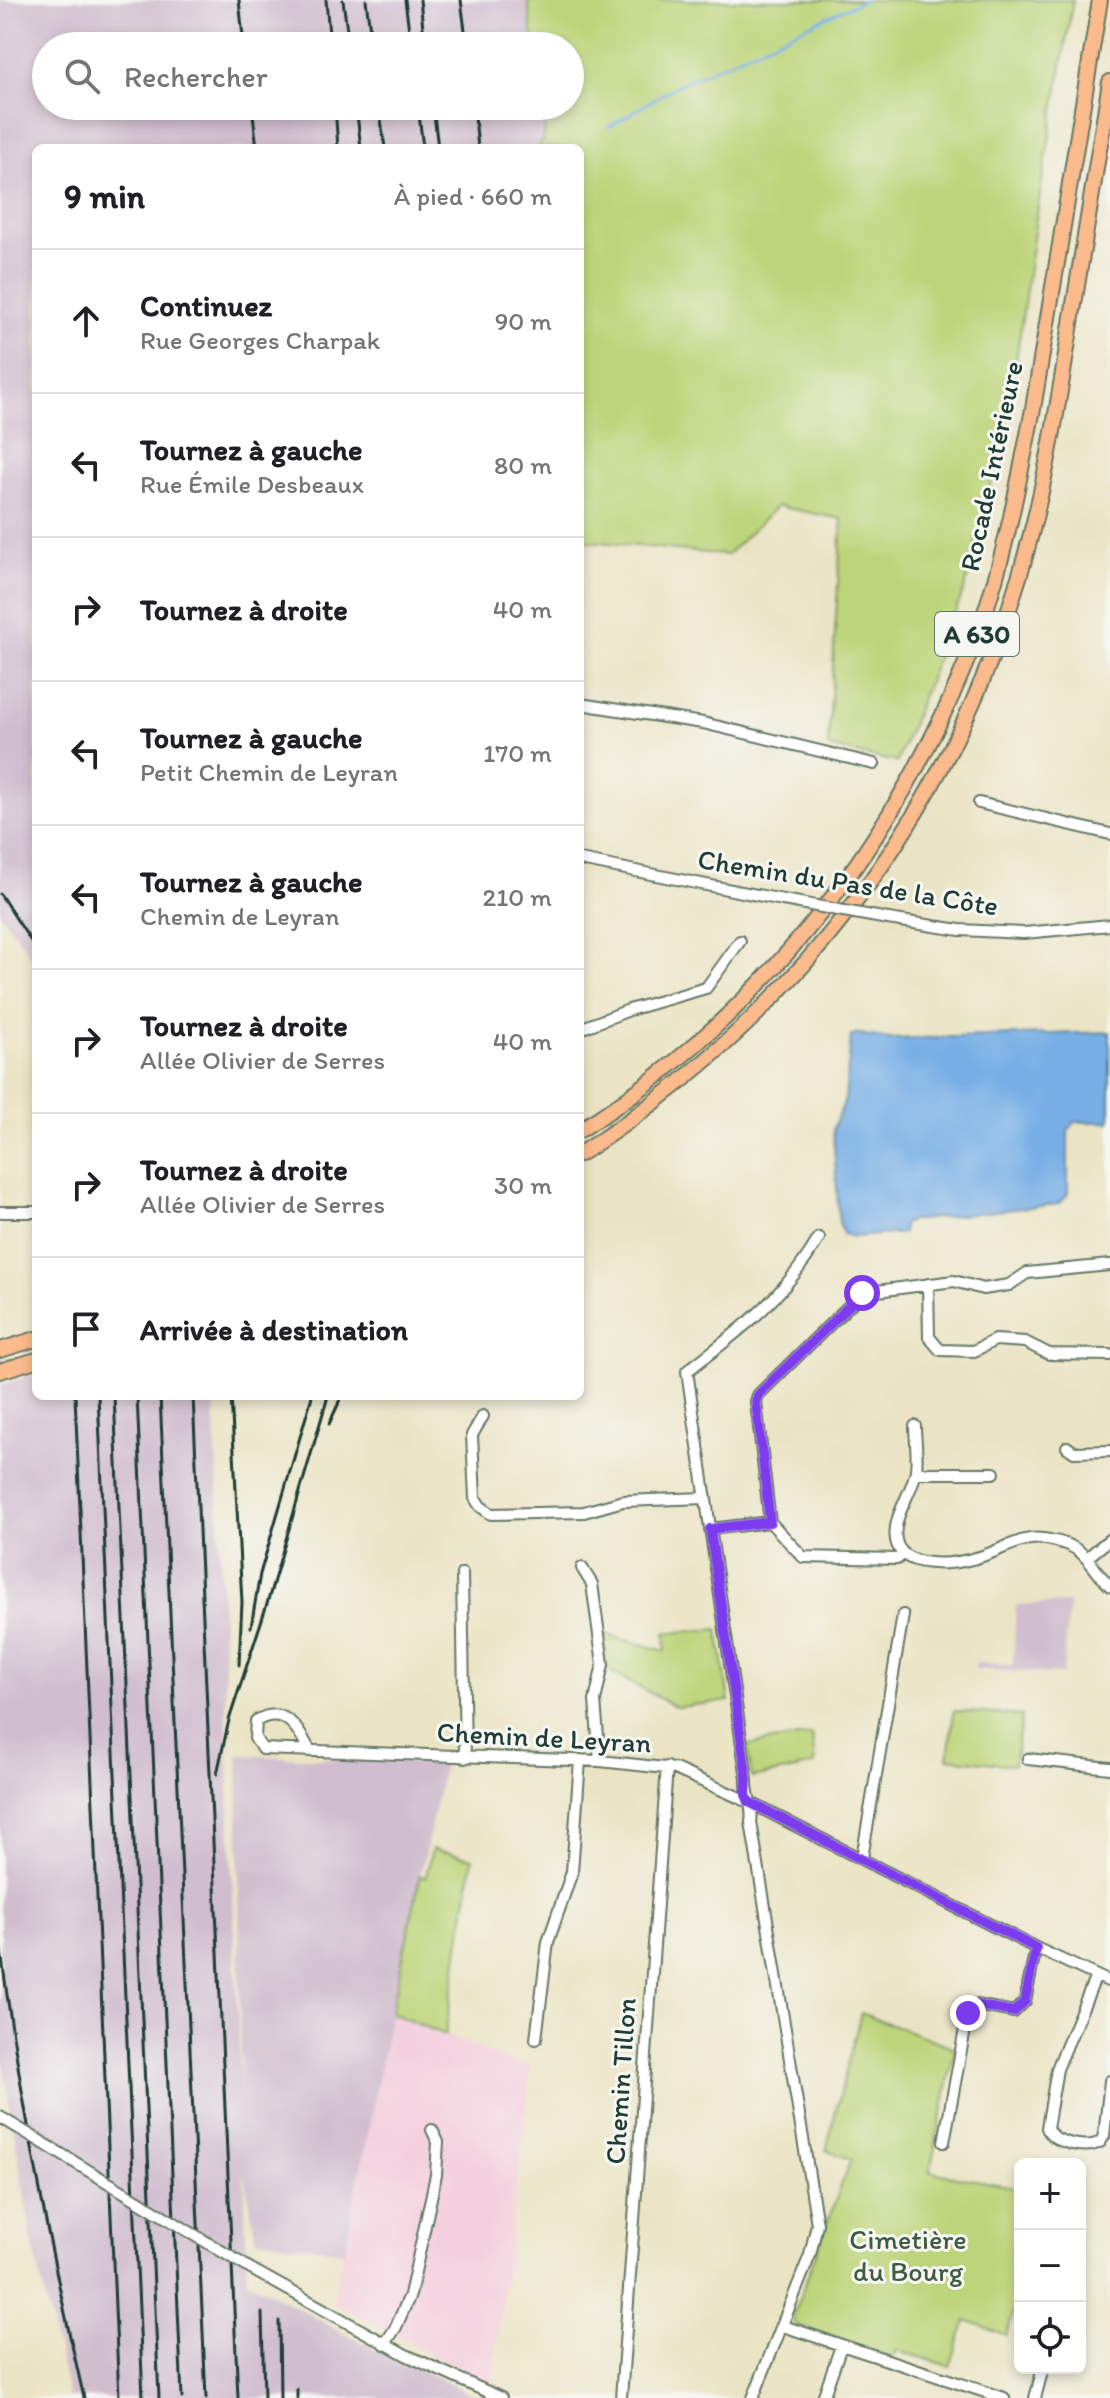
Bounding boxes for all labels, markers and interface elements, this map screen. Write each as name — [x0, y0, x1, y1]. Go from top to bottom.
search box — [32, 32, 584, 120]
icon: search — [60, 54, 104, 98]
text: Rechercher — [124, 58, 268, 95]
text: 9 min — [64, 176, 145, 217]
text: À pied · 660 m — [394, 180, 552, 212]
text: Continuez — [140, 287, 272, 324]
icon: ahead — [64, 299, 108, 343]
text: 90 m — [495, 305, 552, 337]
text: Rue Georges Charpak — [140, 324, 380, 356]
street label: Rocade Intérieure — [952, 358, 1030, 574]
text: Tournez à gauche — [140, 431, 362, 468]
icon: left — [64, 443, 108, 487]
text: 80 m — [494, 449, 552, 481]
text: Rue Émile Desbeaux — [140, 468, 364, 500]
icon: right — [64, 587, 108, 631]
text: Tournez à droite — [140, 591, 348, 628]
text: 40 m — [493, 593, 552, 625]
road number: A 630 — [935, 612, 1019, 656]
text: Tournez à gauche — [140, 719, 362, 756]
icon: left — [64, 731, 108, 775]
text: 170 m — [483, 737, 552, 769]
text: Petit Chemin de Leyran — [140, 756, 398, 788]
street label: Chemin du Pas de la Côte — [695, 841, 1001, 923]
text: Tournez à gauche — [140, 863, 362, 900]
icon: left — [64, 875, 108, 919]
text: 210 m — [483, 881, 552, 913]
text: Chemin de Leyran — [140, 900, 340, 932]
text: Tournez à droite — [140, 1007, 348, 1044]
icon: right — [64, 1019, 108, 1063]
text: 40 m — [493, 1025, 552, 1057]
text: Allée Olivier de Serres — [140, 1044, 385, 1076]
text: Tournez à droite — [140, 1151, 348, 1188]
icon: right — [64, 1163, 108, 1207]
text: 30 m — [494, 1169, 552, 1201]
text: Allée Olivier de Serres — [140, 1188, 385, 1220]
route start — [844, 1275, 880, 1311]
icon: arrive — [64, 1307, 108, 1351]
text: Arrivée à destination — [140, 1311, 408, 1348]
street label: Chemin de Leyran — [436, 1714, 652, 1760]
route end — [950, 1995, 986, 2031]
street label: Chemin Tillon — [597, 1996, 643, 2166]
map controls — [1014, 2158, 1086, 2374]
button: + — [1014, 2158, 1086, 2230]
park label: Cimetière du Bourg — [849, 2222, 967, 2288]
button: − — [1014, 2230, 1086, 2302]
button: locate — [1014, 2302, 1086, 2374]

